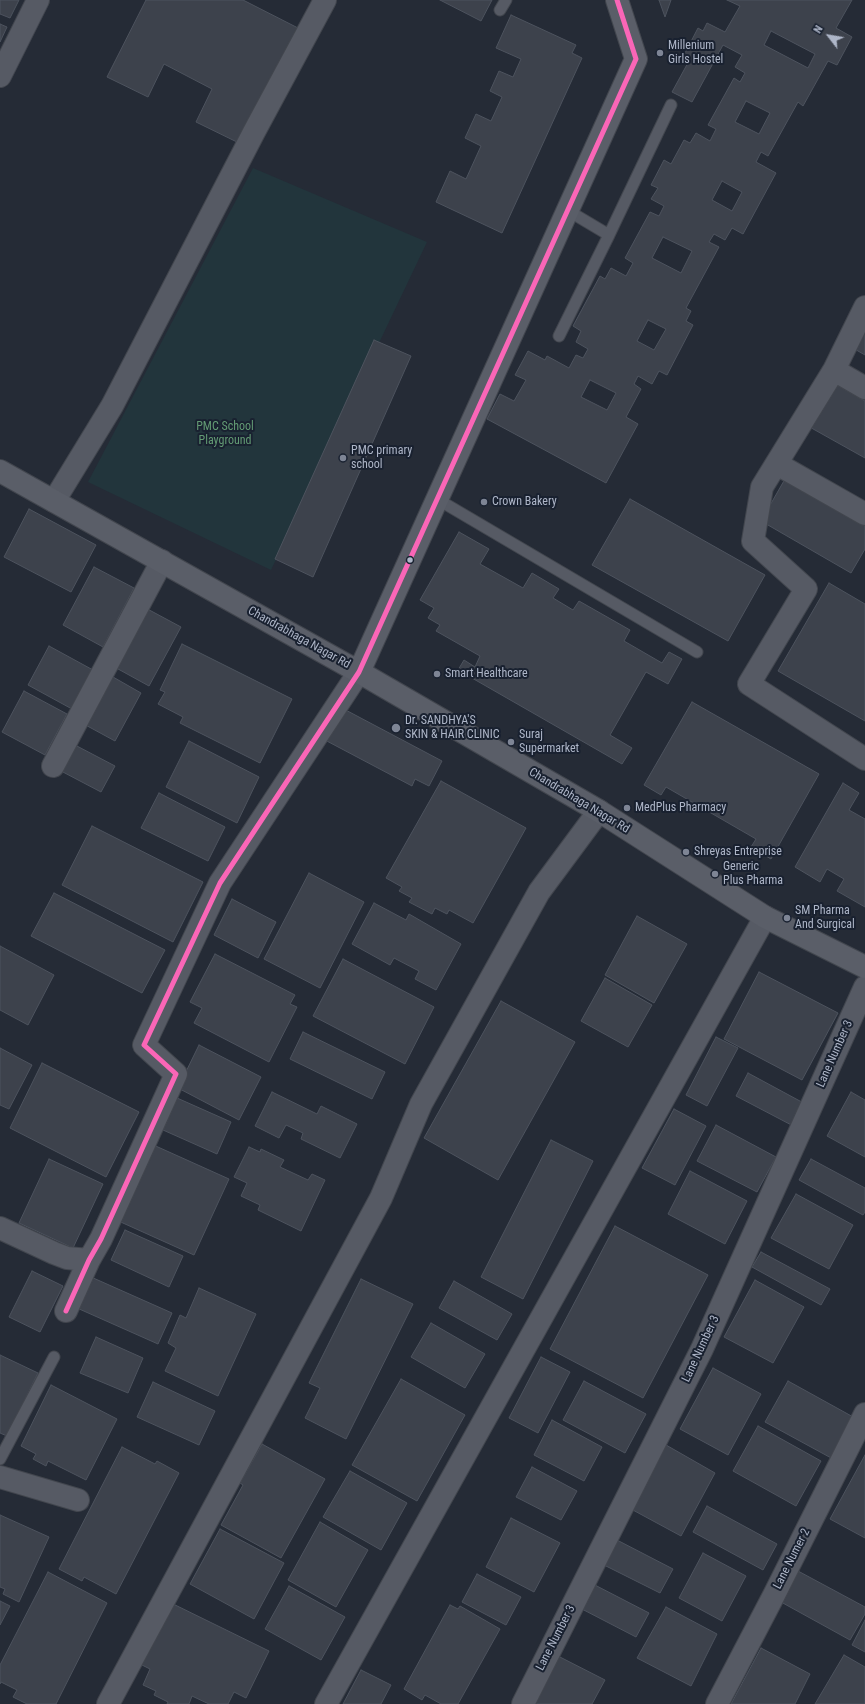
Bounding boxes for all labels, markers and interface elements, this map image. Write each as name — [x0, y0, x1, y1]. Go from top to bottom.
north arrow — [809, 16, 849, 56]
text: N — [811, 23, 826, 36]
place label: Millenium Girls Hostel — [668, 39, 723, 67]
marker: Millenium Girls Hostel — [655, 48, 665, 58]
park label: PMC School Playground — [196, 420, 254, 448]
place label: PMC primary school — [351, 444, 412, 472]
marker: PMC primary school — [338, 453, 348, 463]
place label: Crown Bakery — [492, 495, 557, 509]
marker: Crown Bakery — [479, 497, 489, 507]
unlabelled marker — [405, 555, 415, 565]
street label: Chandrabhaga Nagar Rd — [245, 604, 353, 672]
place label: Smart Healthcare — [445, 667, 528, 681]
marker: Smart Healthcare — [432, 669, 442, 679]
place label: Dr. SANDHYA'S SKIN & HAIR CLINIC — [405, 714, 500, 742]
marker: Dr. SANDHYA'S SKIN & HAIR CLINIC — [390, 722, 402, 734]
place label: Suraj Supermarket — [519, 728, 579, 756]
marker: Suraj Supermarket — [506, 737, 516, 747]
street label: Chandrabhaga Nagar Rd — [526, 765, 632, 837]
place label: MedPlus Pharmacy — [635, 801, 726, 815]
marker: MedPlus Pharmacy — [622, 803, 632, 813]
place label: Shreyas Entreprise — [694, 845, 782, 859]
marker: Shreyas Entreprise — [681, 847, 691, 857]
place label: Generic Plus Pharma — [723, 860, 783, 888]
marker: Generic Plus Pharma — [710, 869, 720, 879]
place label: SM Pharma And Surgical — [795, 904, 855, 932]
marker: SM Pharma And Surgical — [782, 913, 792, 923]
street label: Lane Number 3 — [814, 1018, 856, 1090]
street label: Lane Number 3 — [679, 1313, 723, 1385]
street label: Lane Numer 2 — [771, 1526, 813, 1592]
street label: Lane Number 3 — [533, 1603, 579, 1673]

